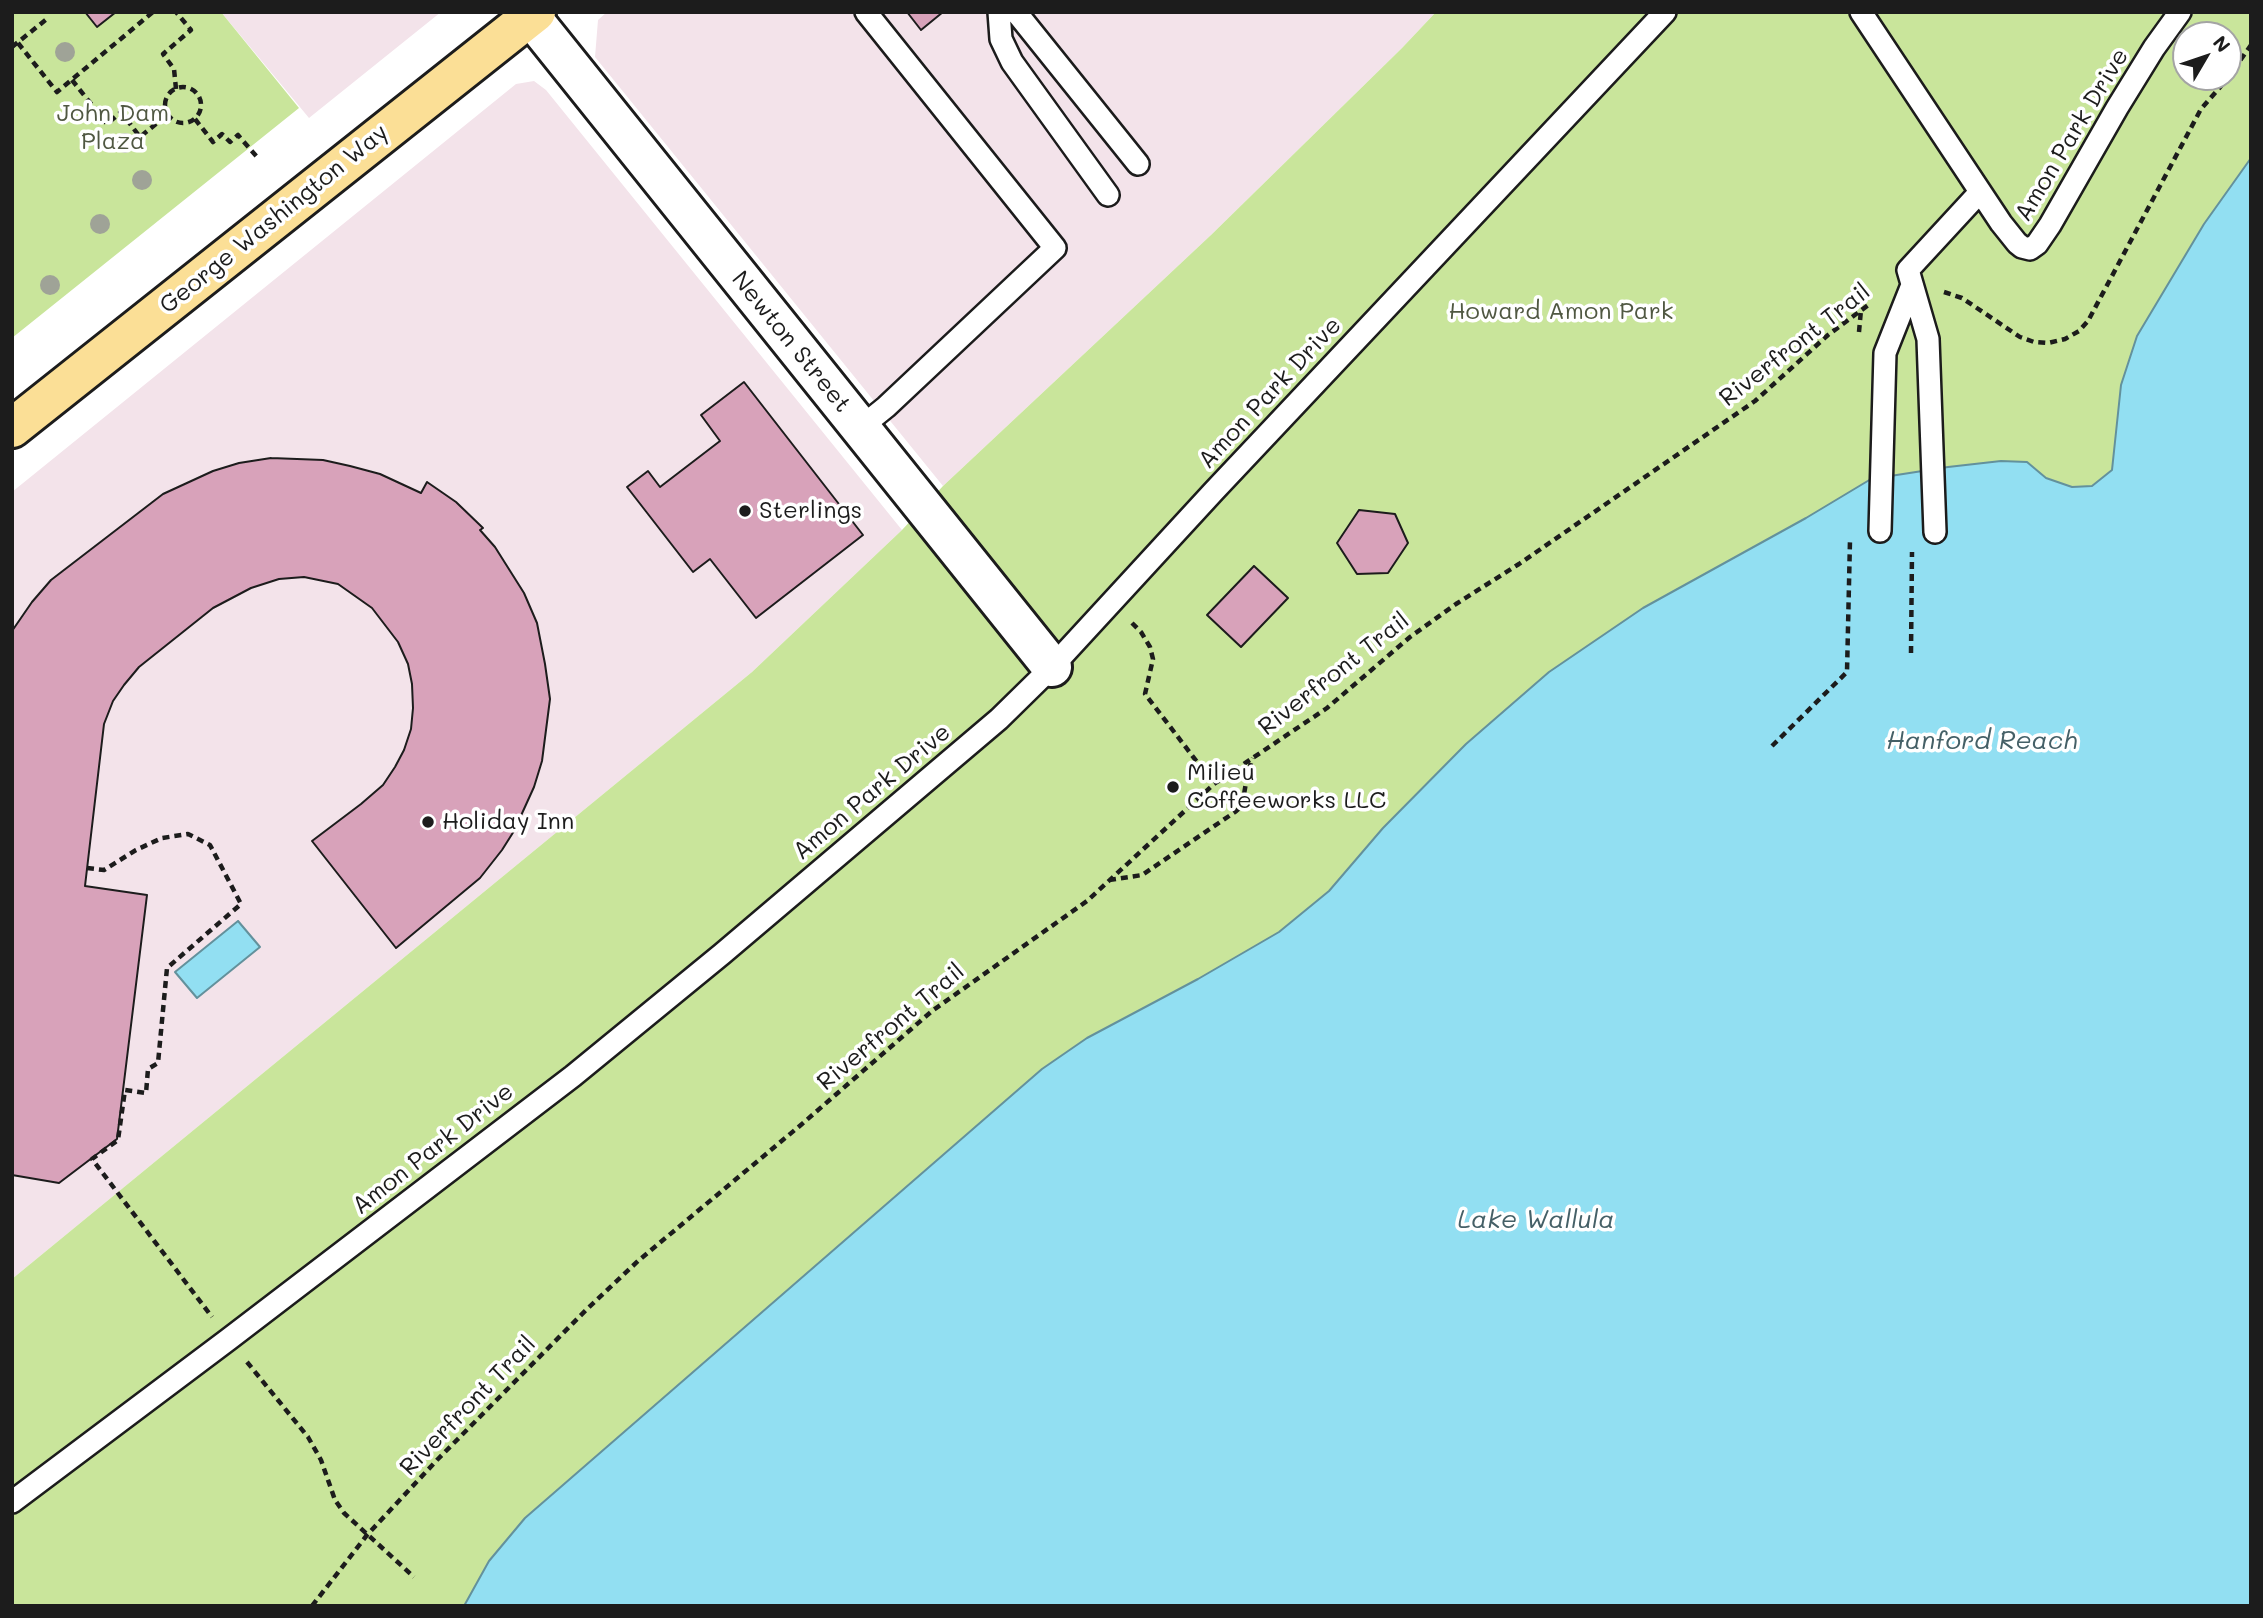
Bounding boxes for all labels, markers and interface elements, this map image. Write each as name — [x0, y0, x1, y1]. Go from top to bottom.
north arrow — [2172, 21, 2242, 91]
text: N — [2208, 30, 2236, 57]
street label: Amon Park Drive — [2009, 43, 2135, 227]
park label: John Dam Plaza — [57, 100, 169, 156]
street label: George Washington Way — [154, 118, 394, 320]
street label: Newton Street — [725, 266, 857, 418]
street label: Riverfront Trail — [1714, 277, 1876, 413]
park label: Howard Amon Park — [1448, 298, 1674, 326]
street label: Amon Park Drive — [1192, 311, 1348, 475]
place label: Sterlings — [759, 497, 862, 525]
marker: Sterlings — [737, 503, 753, 519]
street label: Riverfront Trail — [1253, 606, 1415, 742]
street label: Amon Park Drive — [787, 718, 957, 866]
water label: Hanford Reach — [1886, 725, 2078, 757]
place label: Milieu Coffeeworks LLC — [1187, 759, 1386, 815]
marker: Milieu Coffeeworks LLC — [1165, 779, 1181, 795]
place label: Holiday Inn — [442, 808, 574, 836]
marker: Holiday Inn — [420, 814, 436, 830]
street label: Riverfront Trail — [812, 957, 970, 1097]
street label: Amon Park Drive — [347, 1077, 519, 1221]
water label: Lake Wallula — [1457, 1204, 1615, 1236]
street label: Riverfront Trail — [394, 1330, 542, 1482]

